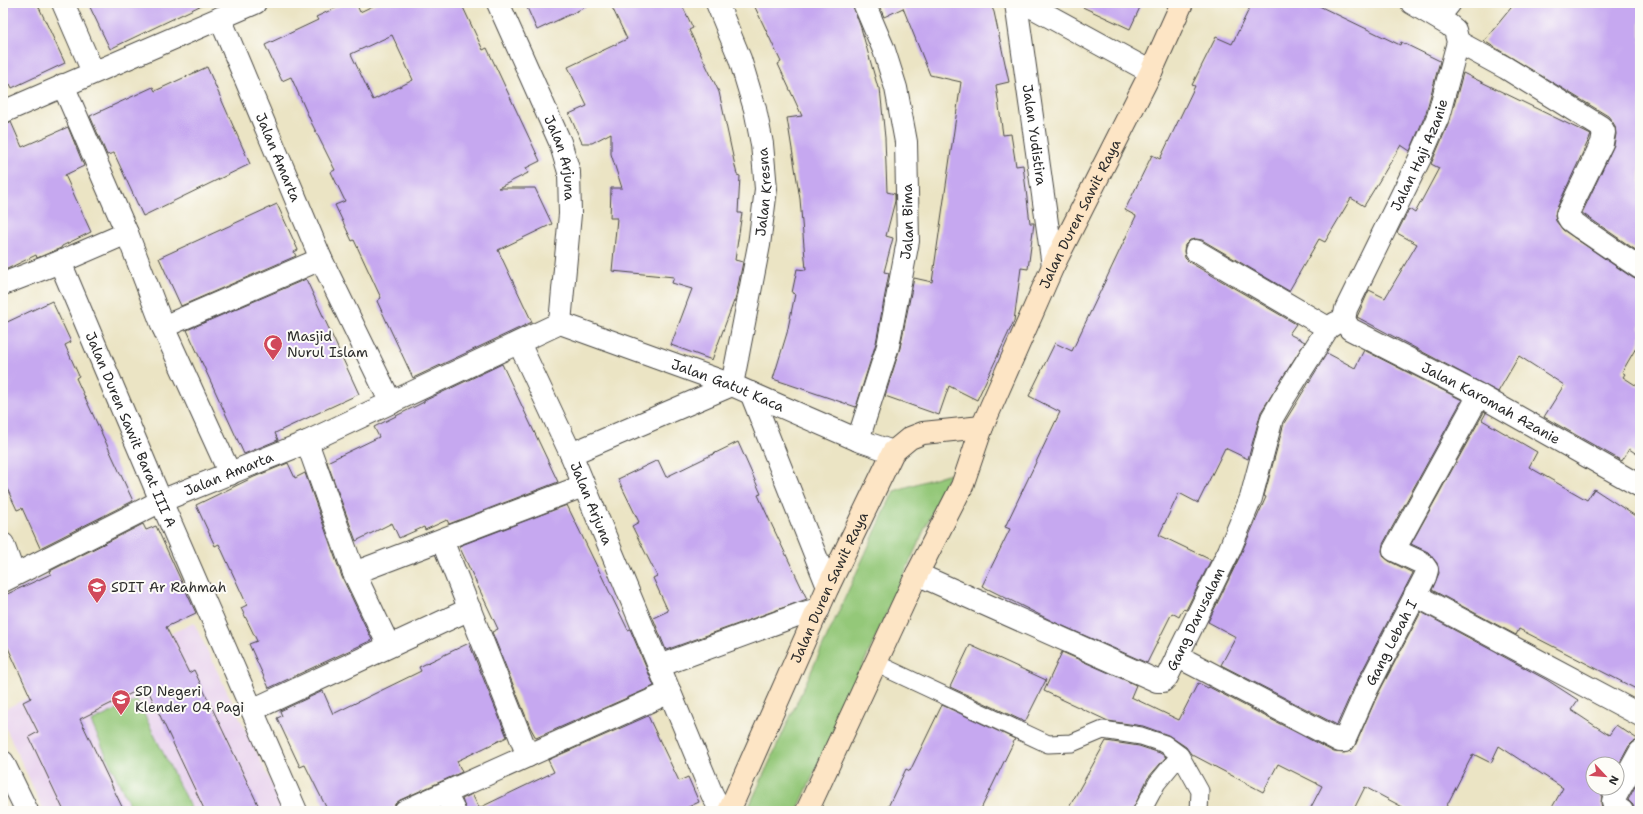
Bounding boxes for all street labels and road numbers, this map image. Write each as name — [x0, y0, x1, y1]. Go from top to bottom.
street label: Jalan Yudistira — [1019, 83, 1051, 187]
street label: Jalan Haji Azanie — [1386, 97, 1451, 214]
street label: Jalan Amarta — [252, 110, 305, 205]
street label: Jalan Arjuna — [540, 112, 579, 201]
street label: Jalan Duren Sawit Raya — [1035, 136, 1125, 291]
street label: Jalan Kresna — [751, 147, 775, 238]
street label: Jalan Bima — [896, 183, 917, 261]
street label: Jalan Duren Sawit Barat III A — [82, 329, 180, 530]
street label: Jalan Gatut Kaca — [669, 355, 787, 416]
street label: Jalan Karomah Azanie — [1418, 358, 1564, 448]
street label: Jalan Amarta — [181, 448, 276, 500]
street label: Jalan Arjuna — [566, 459, 617, 548]
street label: Jalan Duren Sawit Raya — [787, 509, 872, 666]
street label: Gang Darusalam — [1162, 564, 1229, 674]
street label: Gang Lebah I — [1361, 596, 1421, 689]

